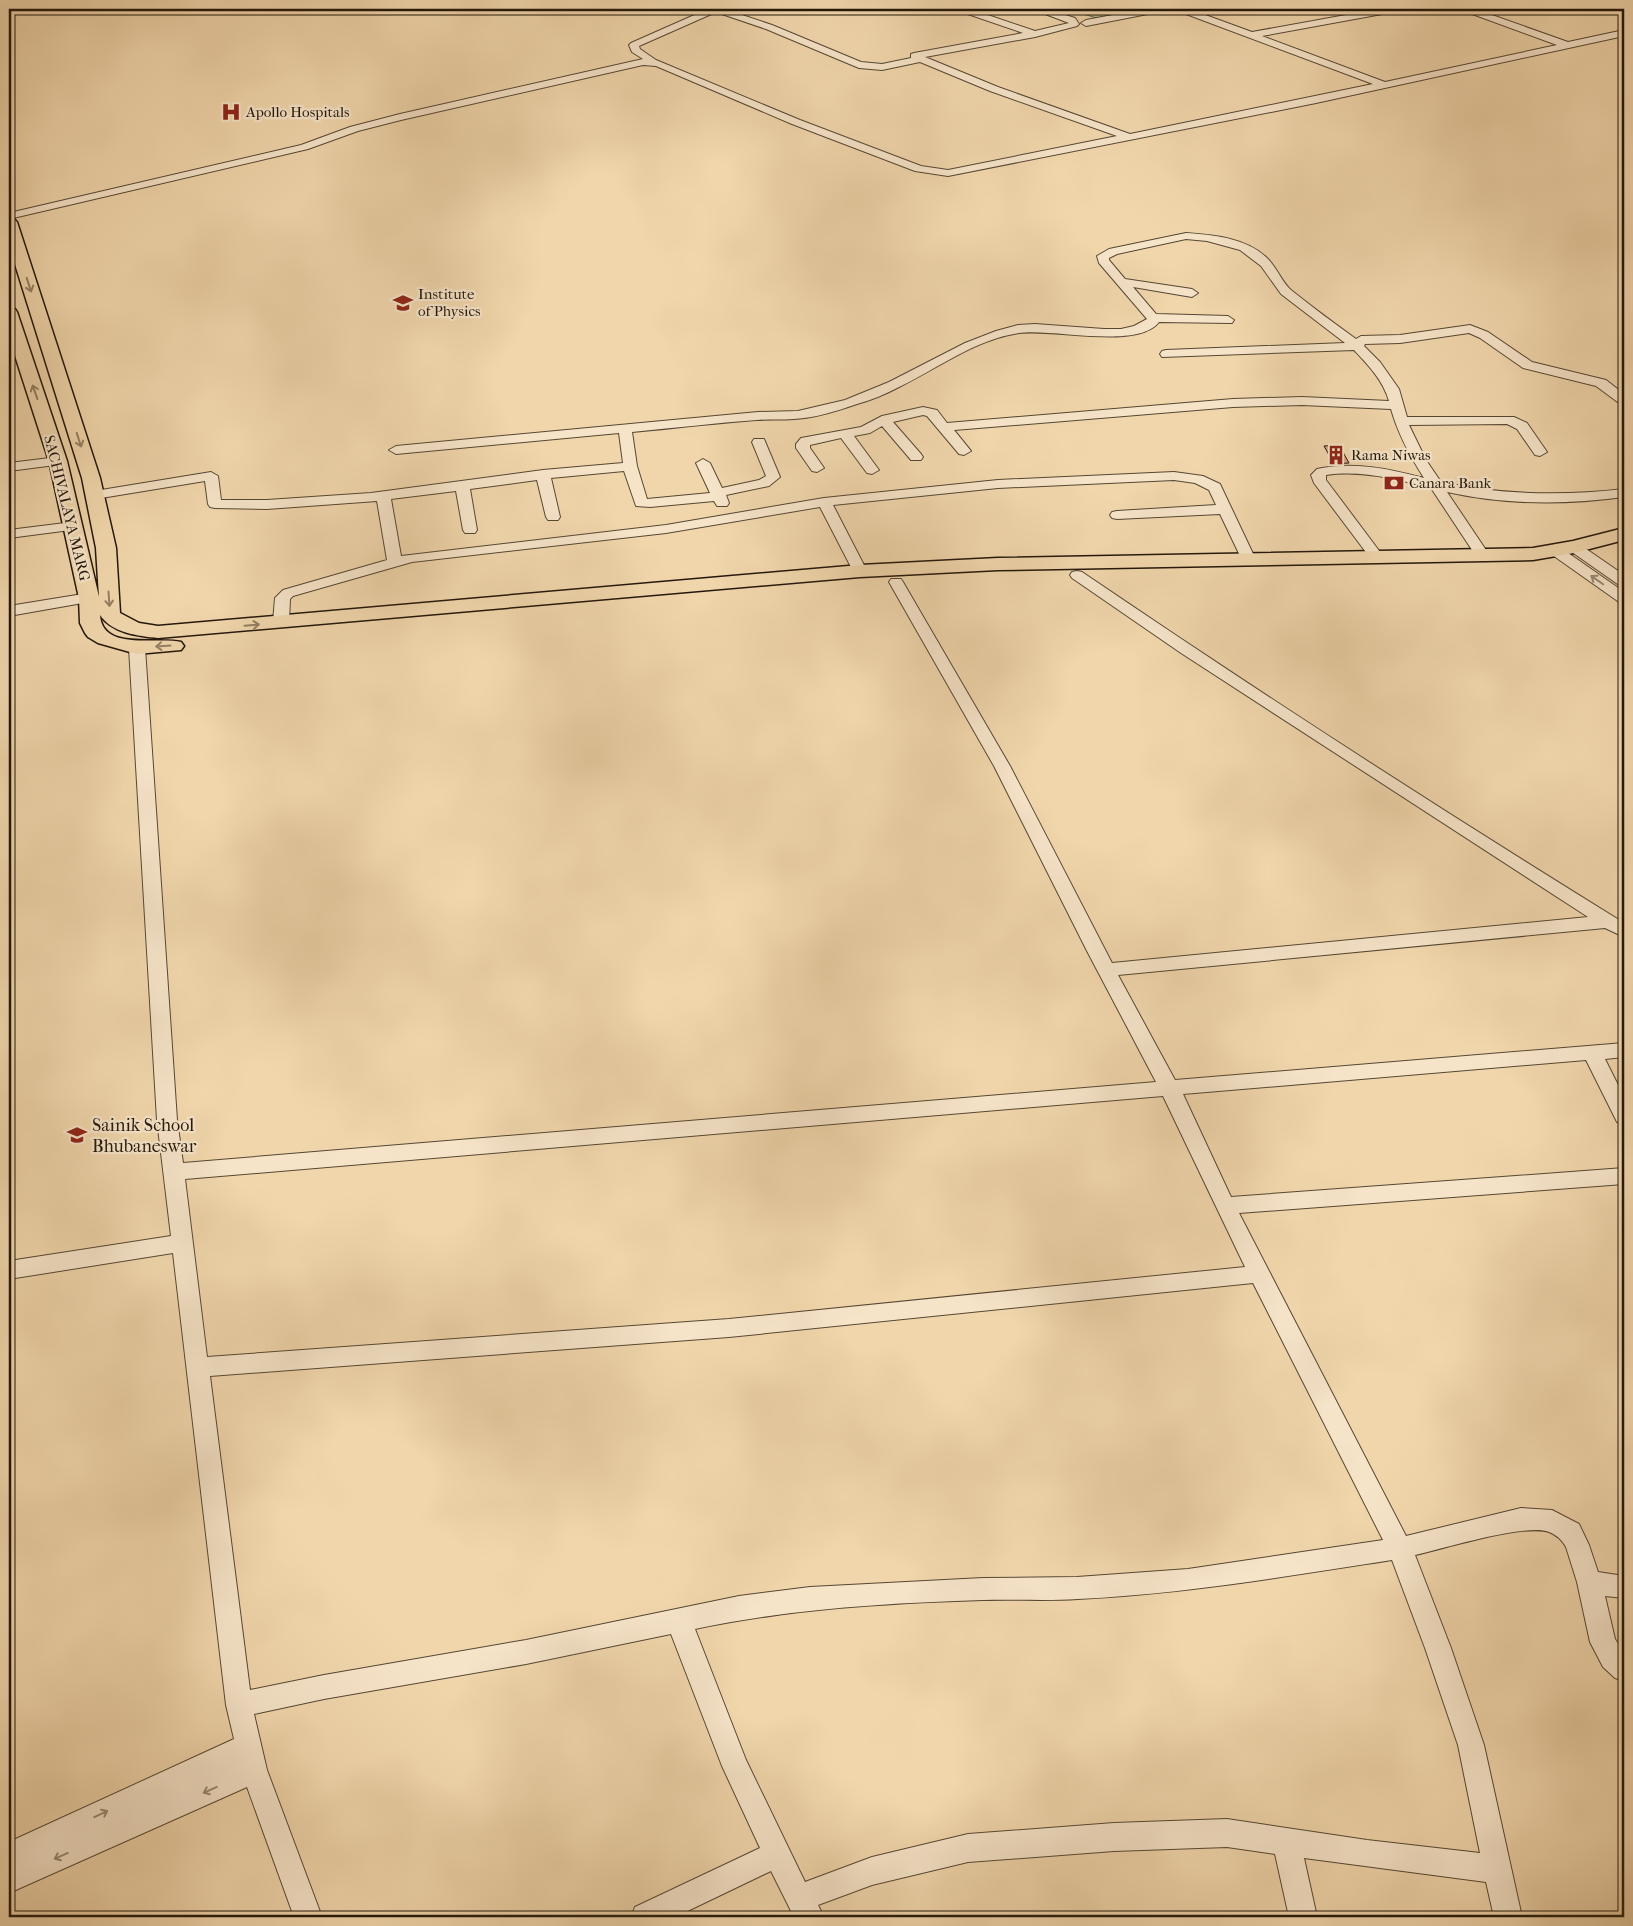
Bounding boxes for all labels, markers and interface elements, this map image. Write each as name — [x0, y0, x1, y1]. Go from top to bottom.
hospital icon: Apollo Hospitals — [220, 101, 242, 123]
place label: Apollo Hospitals — [245, 103, 350, 121]
one-way arrow — [25, 277, 34, 293]
place label: Institute of Physics — [418, 285, 481, 320]
school or university icon: Institute of Physics — [392, 292, 414, 314]
one-way arrow — [30, 385, 39, 400]
one-way arrow — [75, 432, 84, 447]
street label: SACHIVALAYA MARG — [40, 433, 94, 583]
building icon: Rama Niwas — [1325, 444, 1347, 466]
place label: Rama Niwas — [1351, 446, 1431, 464]
bank icon: Canara Bank — [1383, 472, 1405, 494]
place label: Canara Bank — [1409, 474, 1492, 492]
one-way arrow — [1591, 575, 1605, 585]
one-way arrow — [104, 591, 114, 607]
one-way arrow — [243, 620, 259, 629]
one-way arrow — [155, 642, 171, 651]
place label: Sainik School Bhubaneswar — [92, 1115, 197, 1157]
school or university icon: Sainik School Bhubaneswar — [66, 1124, 88, 1146]
one-way arrow — [203, 1785, 218, 1795]
one-way arrow — [93, 1808, 108, 1818]
one-way arrow — [54, 1851, 69, 1861]

